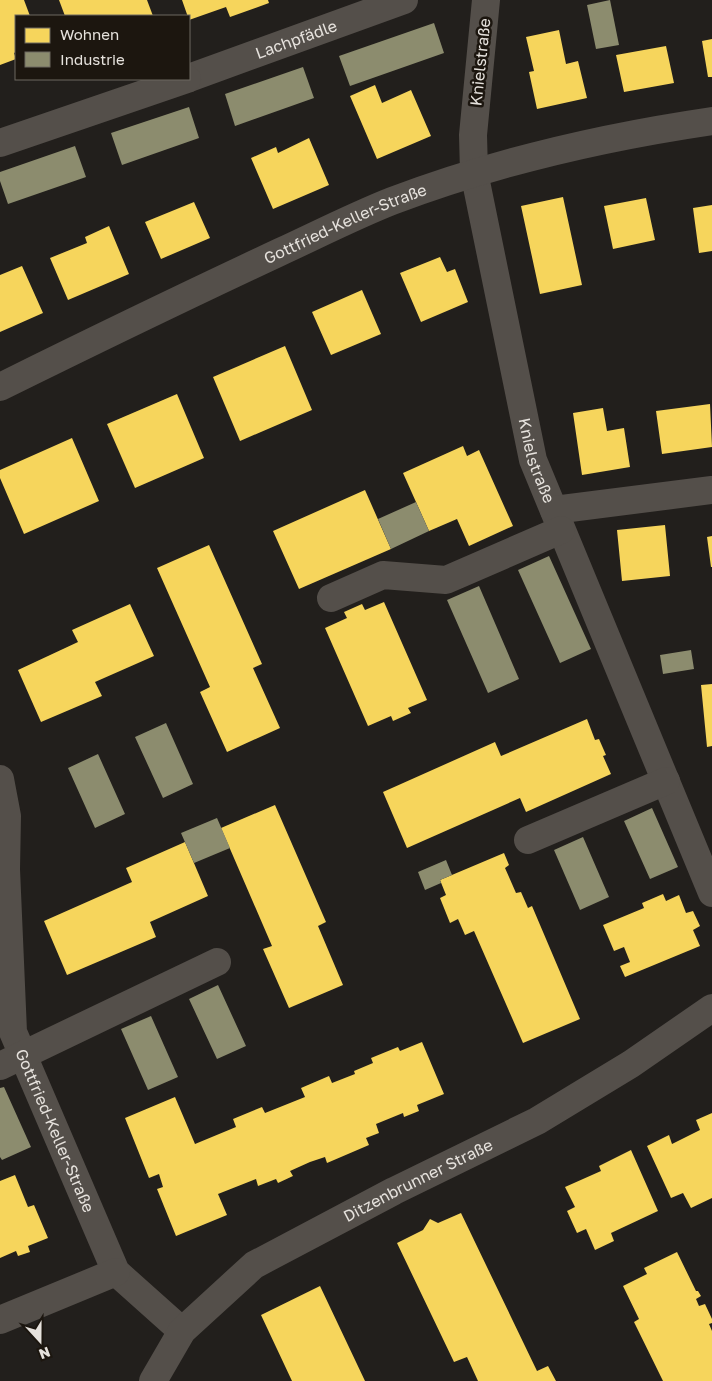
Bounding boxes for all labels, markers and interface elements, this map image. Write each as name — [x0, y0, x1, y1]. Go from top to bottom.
legend — [15, 15, 190, 80]
street label: Lachpfädle — [253, 15, 340, 63]
street label: Knielstraße — [465, 17, 495, 107]
text: Wohnen — [60, 25, 119, 43]
text: Industrie — [60, 50, 125, 68]
street label: Gottfried-Keller-Straße — [261, 179, 429, 268]
street label: Knielstraße — [515, 416, 560, 506]
street label: Gottfried-Keller-Straße — [11, 1046, 99, 1215]
street label: Ditzenbrunner Straße — [340, 1134, 496, 1226]
north arrow — [15, 1316, 65, 1366]
text: N — [37, 1344, 53, 1363]

